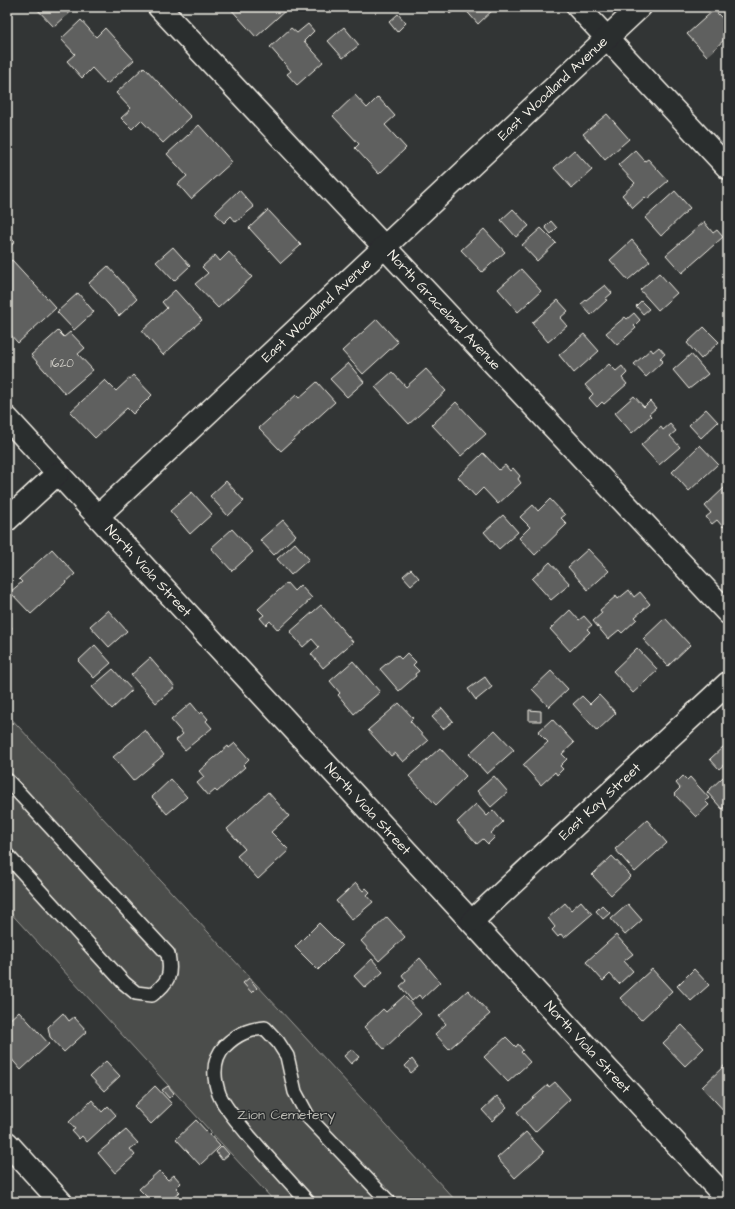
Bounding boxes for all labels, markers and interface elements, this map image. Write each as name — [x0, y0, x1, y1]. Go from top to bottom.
street label: East Woodland Avenue — [493, 32, 613, 146]
street label: North Graceland Avenue — [382, 246, 505, 375]
street label: East Woodland Avenue — [257, 254, 376, 367]
house number: 1620 — [50, 355, 74, 372]
street label: North Viola Street — [100, 520, 196, 622]
street label: North Viola Street — [320, 758, 416, 860]
street label: East Kay Street — [555, 758, 646, 845]
street label: North Viola Street — [539, 997, 635, 1098]
park label: Zion Cemetery — [237, 1105, 335, 1125]

